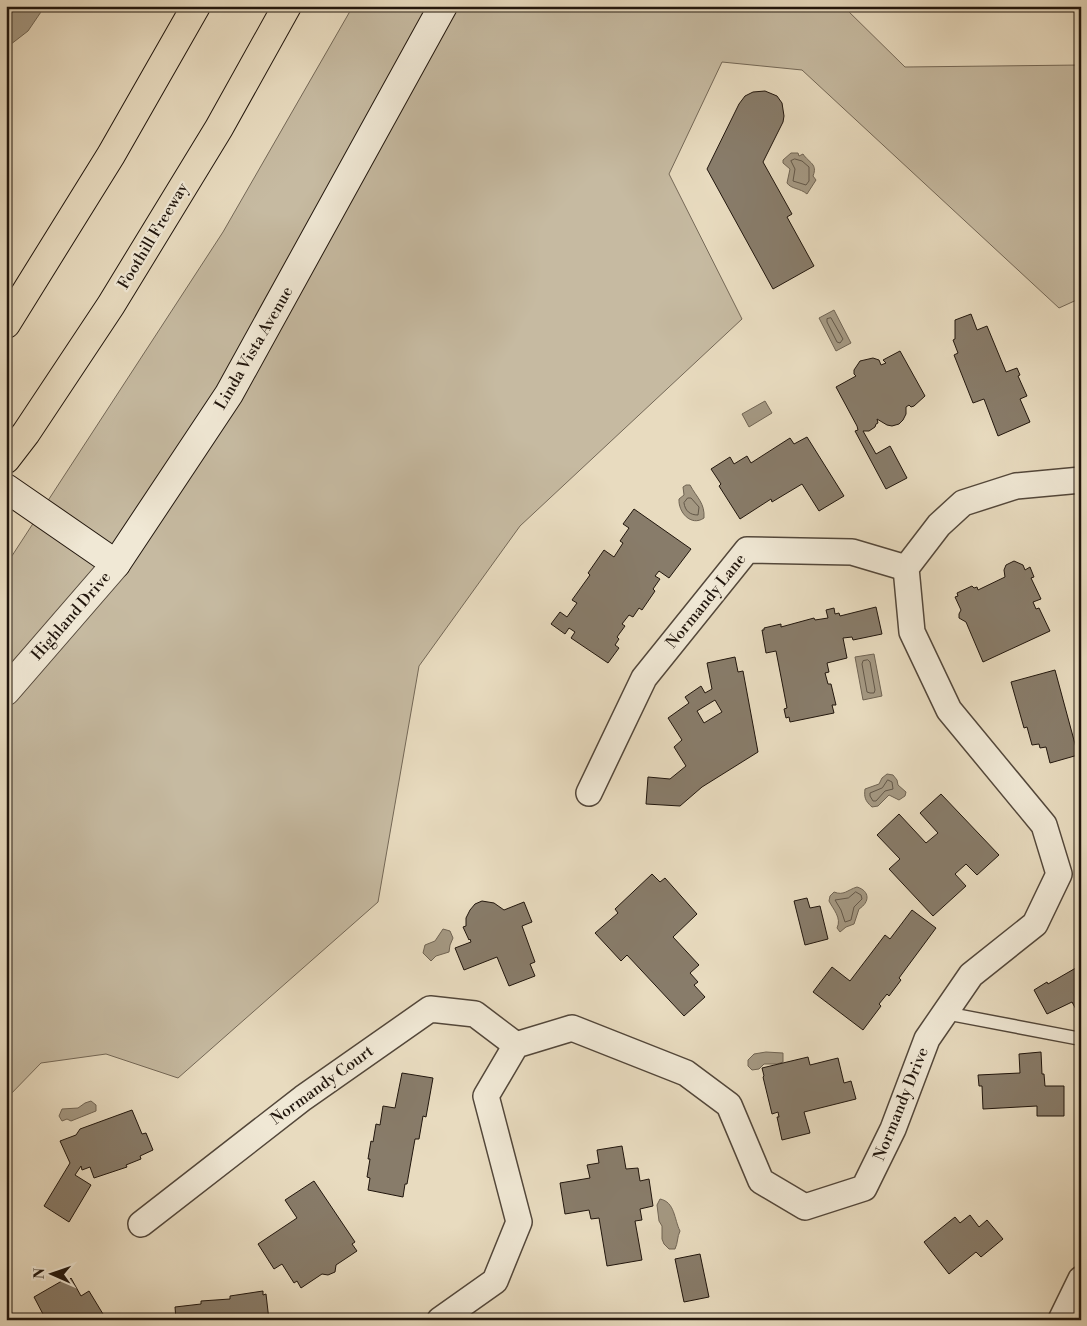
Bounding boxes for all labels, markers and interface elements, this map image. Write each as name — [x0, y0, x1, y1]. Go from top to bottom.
street label: Foothill Freeway — [113, 179, 193, 293]
street label: Linda Vista Avenue — [211, 283, 297, 413]
street label: Normandy Lane — [662, 550, 750, 652]
street label: Highland Drive — [27, 567, 115, 665]
street label: Normandy Court — [267, 1041, 378, 1129]
street label: Normandy Drive — [869, 1044, 933, 1164]
north arrow — [28, 1248, 78, 1298]
text: N — [31, 1268, 49, 1279]

